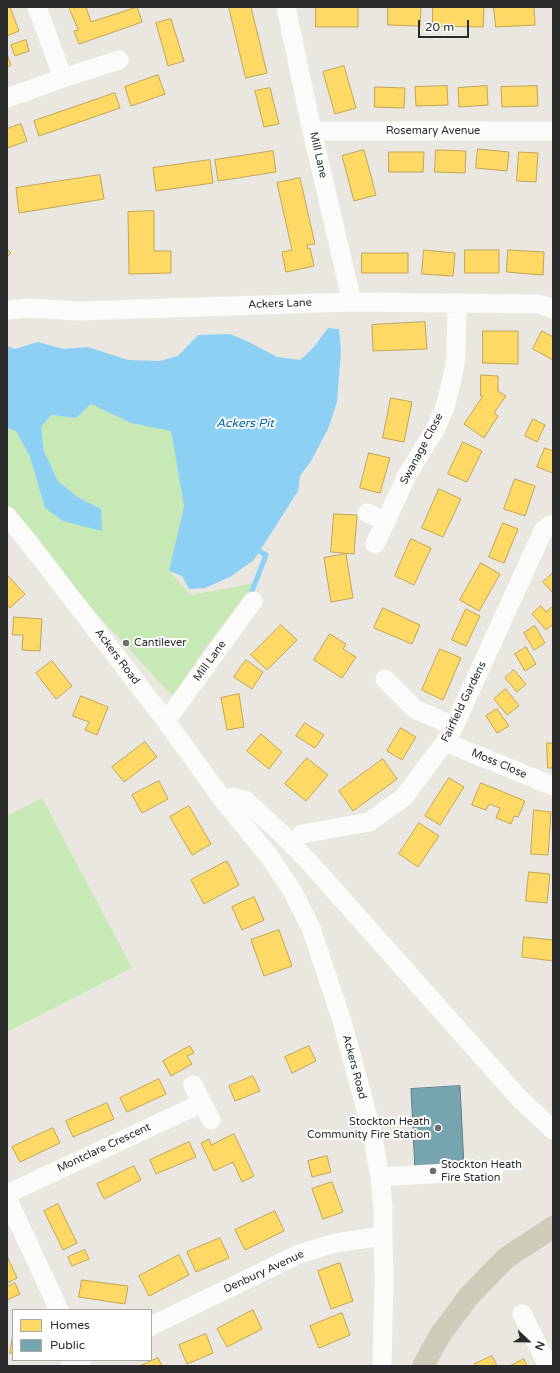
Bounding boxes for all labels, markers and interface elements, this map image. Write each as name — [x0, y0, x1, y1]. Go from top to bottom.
scale bar — [420, 12, 471, 38]
text: 20 m — [425, 20, 454, 34]
street label: Rosemary Avenue — [386, 124, 480, 138]
street label: Mill Lane — [306, 131, 330, 179]
street label: Ackers Lane — [248, 296, 312, 312]
street label: Swanage Close — [398, 411, 446, 487]
water label: Ackers Pit — [216, 417, 274, 431]
street label: Ackers Road — [92, 627, 142, 687]
place label: Cantilever — [134, 636, 186, 650]
marker: Cantilever — [121, 638, 131, 648]
street label: Mill Lane — [191, 638, 229, 684]
street label: Fairfield Gardens — [439, 659, 489, 745]
street label: Moss Close — [469, 746, 529, 782]
street label: Ackers Road — [339, 1033, 369, 1101]
place label: Stockton Heath Community Fire Station — [307, 1115, 430, 1141]
street label: Montclare Crescent — [55, 1121, 153, 1175]
marker: Stockton Heath Community Fire Station — [433, 1123, 443, 1133]
place label: Stockton Heath Fire Station — [441, 1158, 522, 1184]
marker: Stockton Heath Fire Station — [428, 1166, 438, 1176]
street label: Denbury Avenue — [222, 1248, 306, 1296]
legend — [12, 1309, 152, 1361]
text: Homes — [50, 1318, 90, 1332]
north arrow — [508, 1321, 548, 1361]
text: Public — [50, 1338, 85, 1352]
text: N — [532, 1339, 547, 1352]

